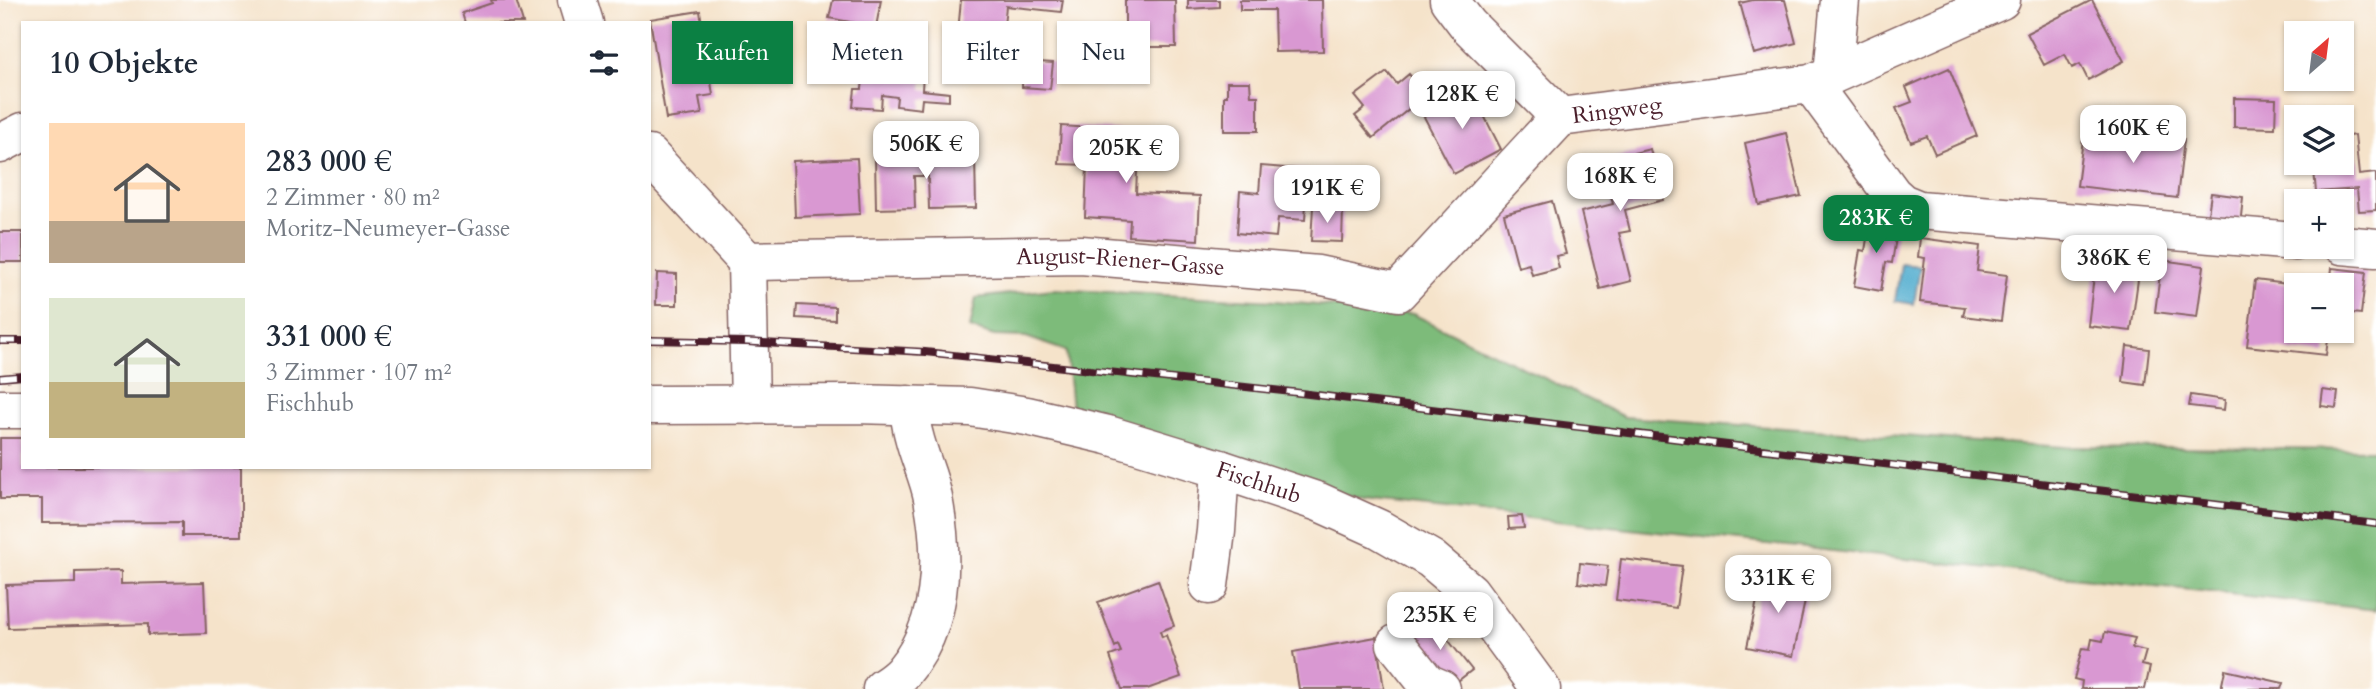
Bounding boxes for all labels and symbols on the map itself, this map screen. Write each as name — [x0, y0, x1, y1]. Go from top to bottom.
north arrow — [2284, 21, 2354, 91]
pin: 128K € — [1405, 72, 1519, 131]
street label: Ringweg — [1570, 88, 1664, 131]
pin: 160K € — [2076, 106, 2190, 165]
pin: 506K € — [869, 122, 983, 181]
pin: 205K € — [1069, 125, 1183, 185]
pin: 168K € — [1563, 154, 1677, 213]
pin: 191K € — [1270, 166, 1384, 225]
pin: 283K € — [1819, 196, 1933, 255]
pin: 386K € — [2057, 236, 2171, 295]
street label: August-Riener-Gasse — [1016, 239, 1226, 283]
street label: Fischhub — [1212, 453, 1306, 511]
pin: 331K € — [1721, 556, 1835, 615]
pin: 235K € — [1383, 592, 1497, 652]

